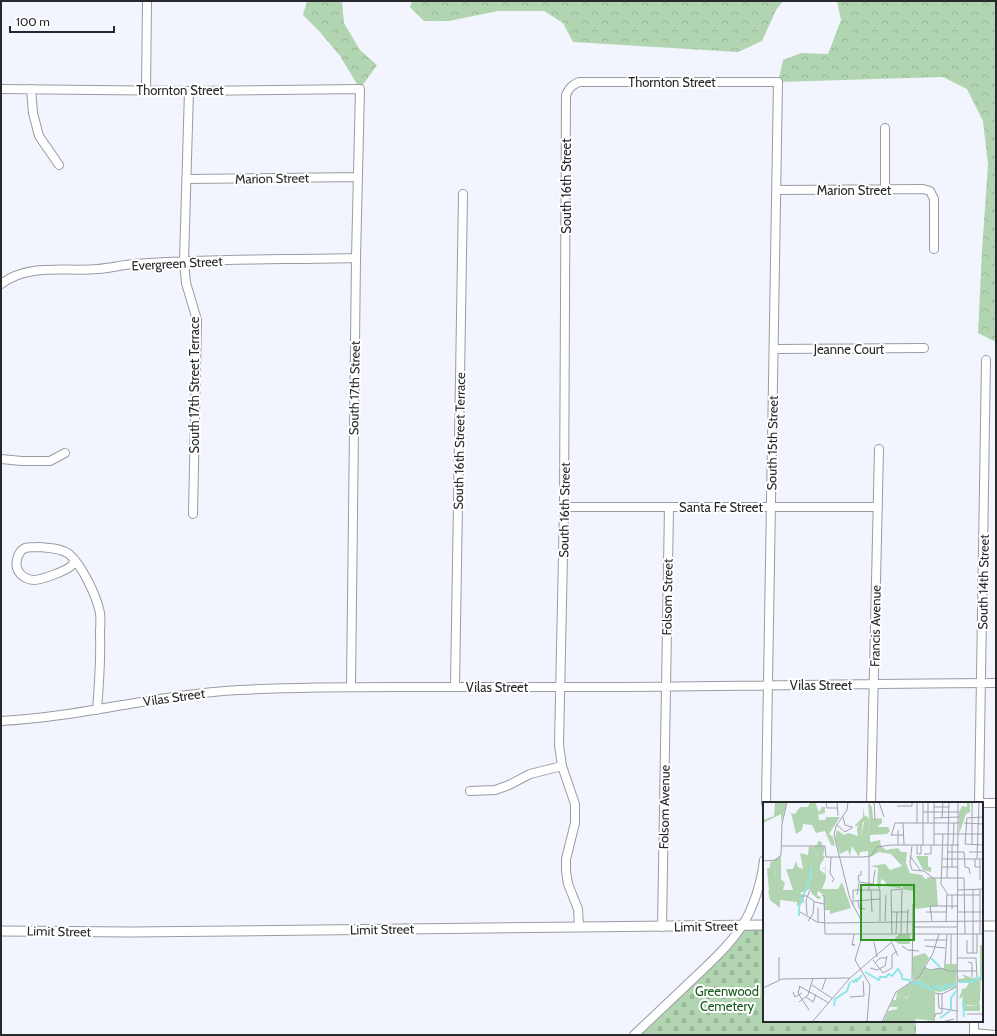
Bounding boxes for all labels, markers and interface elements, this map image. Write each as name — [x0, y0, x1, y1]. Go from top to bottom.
scale bar — [10, 8, 114, 34]
text: 100 m — [16, 14, 50, 29]
street label: Thornton Street — [628, 74, 716, 90]
street label: Thornton Street — [136, 82, 224, 98]
street label: South 16th Street — [558, 138, 574, 234]
street label: Marion Street — [235, 169, 310, 187]
street label: Marion Street — [817, 182, 892, 198]
street label: Evergreen Street — [131, 253, 224, 273]
street label: South 17th Street Terrace — [186, 316, 202, 453]
street label: South 17th Street — [345, 340, 363, 435]
street label: Jeanne Court — [813, 341, 885, 357]
street label: South 16th Street Terrace — [450, 372, 468, 510]
street label: South 15th Street — [763, 395, 781, 491]
street label: South 16th Street — [555, 462, 573, 558]
street label: Santa Fe Street — [679, 499, 763, 515]
street label: South 14th Street — [974, 534, 992, 630]
street label: Folsom Street — [658, 558, 676, 635]
street label: Francis Avenue — [866, 585, 884, 667]
street label: Vilas Street — [790, 677, 853, 693]
street label: Vilas Street — [466, 679, 529, 695]
street label: Vilas Street — [142, 685, 207, 709]
street label: Folsom Avenue — [655, 764, 673, 849]
inset map — [763, 802, 983, 1022]
street label: Limit Street — [674, 917, 739, 935]
street label: Limit Street — [350, 920, 415, 938]
street label: Limit Street — [27, 922, 92, 940]
park label: Greenwood Cemetery — [695, 983, 759, 1014]

